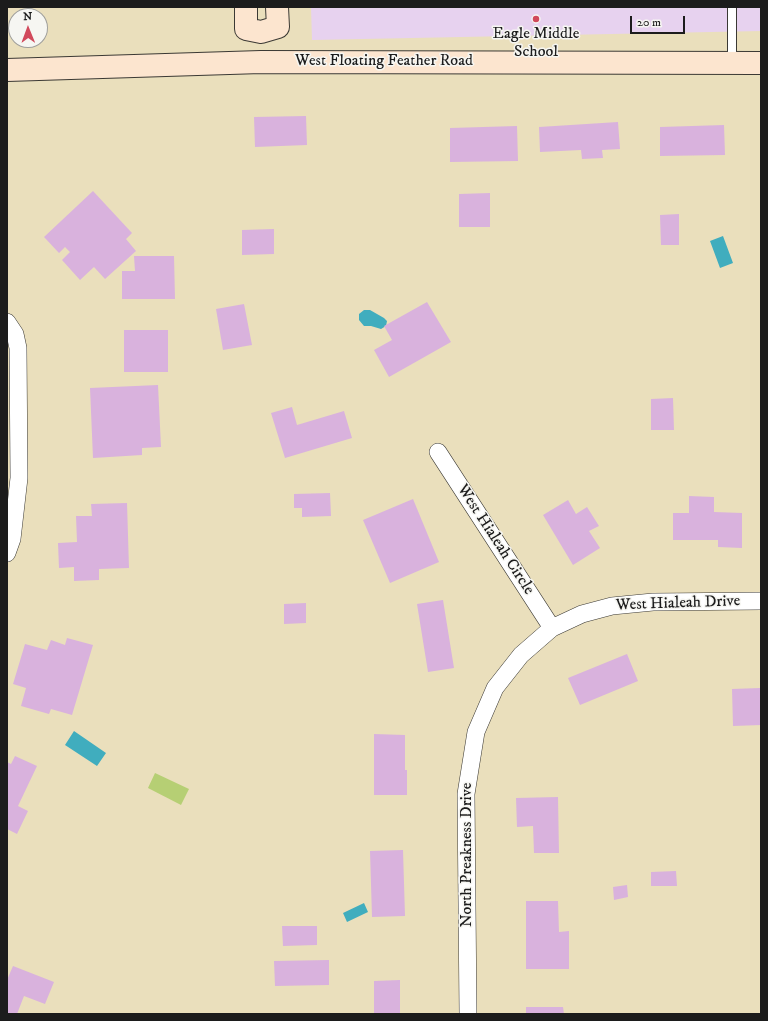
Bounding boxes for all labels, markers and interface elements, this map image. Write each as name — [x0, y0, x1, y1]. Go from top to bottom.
north arrow — [8, 8, 48, 48]
scale bar — [632, 8, 687, 34]
text: N — [23, 10, 32, 24]
marker: Eagle Middle School — [531, 14, 541, 24]
text: 20 m — [637, 15, 661, 30]
place label: Eagle Middle School — [493, 25, 579, 63]
street label: West Floating Feather Road — [295, 52, 473, 72]
street label: West Hialeah Circle — [452, 481, 538, 599]
street label: West Hialeah Drive — [616, 592, 740, 616]
street label: North Preakness Drive — [458, 783, 478, 927]

